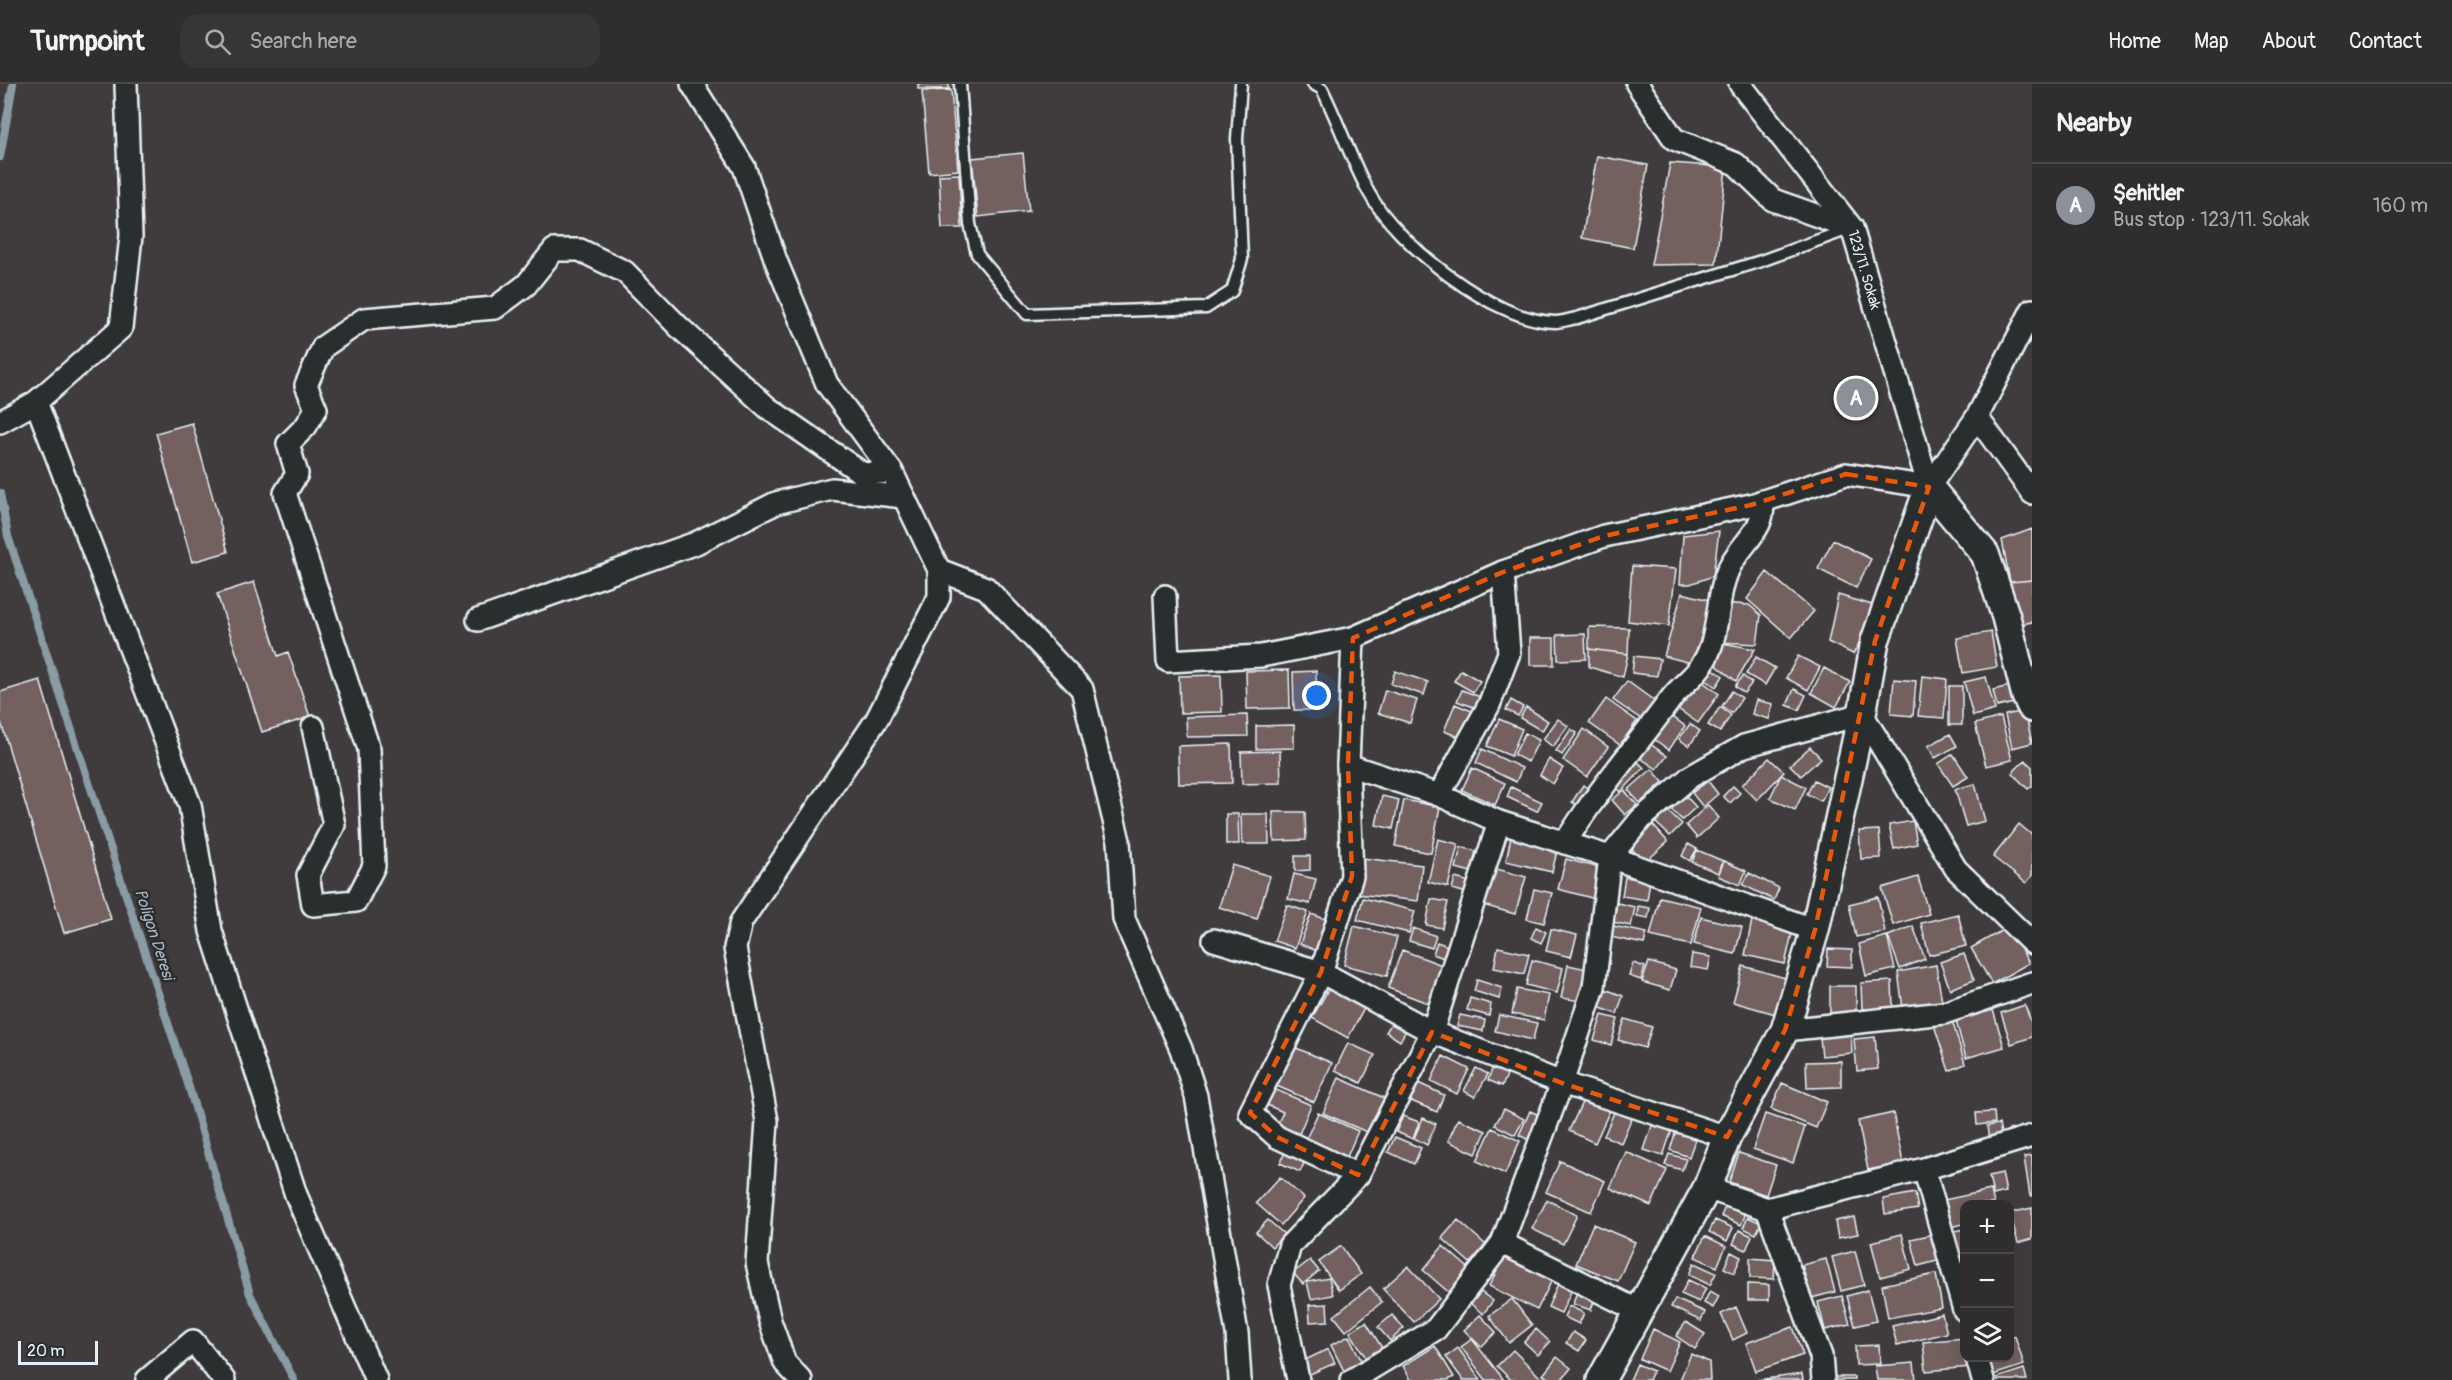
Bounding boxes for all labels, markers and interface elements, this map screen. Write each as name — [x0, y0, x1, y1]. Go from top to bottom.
search box — [180, 14, 600, 68]
text: Turnpoint — [30, 24, 144, 59]
icon: search — [201, 25, 234, 58]
text: Search here — [249, 27, 357, 55]
text: Home — [2108, 28, 2161, 55]
text: Map — [2194, 28, 2229, 55]
text: About — [2262, 28, 2316, 55]
text: Contact — [2349, 28, 2422, 55]
text: Nearby — [2056, 107, 2132, 139]
text: Şehitler — [2113, 179, 2184, 207]
text: A — [2069, 193, 2082, 218]
text: 160 m — [2373, 193, 2428, 218]
text: Bus stop · 123/11. Sokak — [2113, 207, 2310, 232]
street label: 123/11. Sokak — [1843, 228, 1885, 313]
pin: A — [1836, 376, 1876, 420]
your location — [1302, 681, 1331, 710]
water label: Poligon Deresi — [130, 886, 179, 984]
map controls — [1960, 1200, 2014, 1362]
button: + — [1960, 1200, 2014, 1254]
button: − — [1960, 1254, 2014, 1308]
button: layers — [1960, 1308, 2014, 1362]
scale bar — [18, 1338, 98, 1366]
text: 20 m — [27, 1341, 65, 1361]

